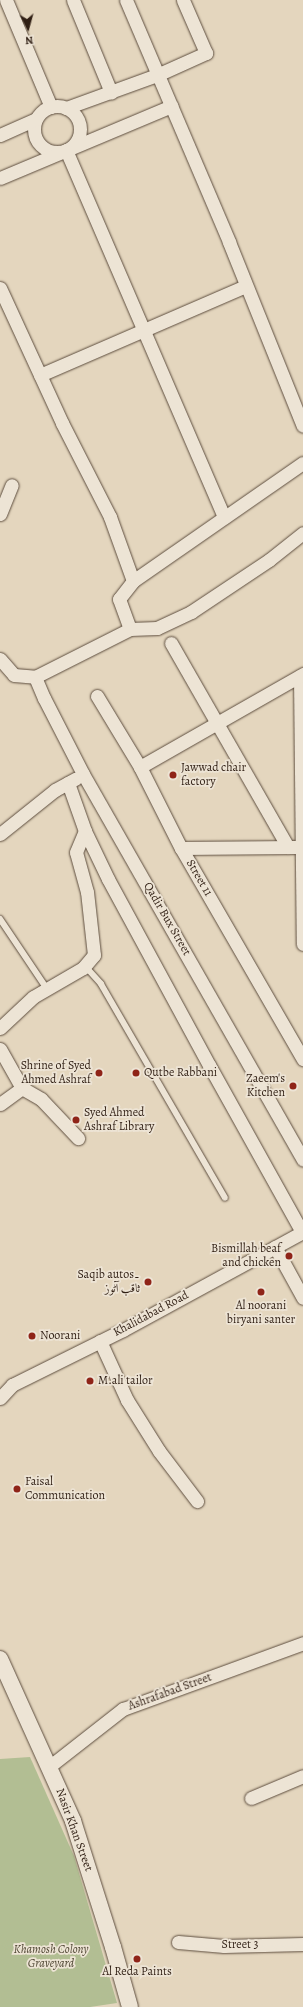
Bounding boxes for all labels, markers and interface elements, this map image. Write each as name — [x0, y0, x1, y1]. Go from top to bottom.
north arrow — [8, 8, 48, 48]
text: N — [25, 33, 34, 48]
place label: Jawwad chair factory — [181, 761, 246, 789]
marker: Jawwad chair factory — [168, 770, 178, 780]
street label: Street 11 — [183, 857, 215, 899]
street label: Qadir Bux Street — [140, 880, 194, 958]
place label: Shrine of Syed Ahmed Ashraf — [21, 1059, 91, 1087]
place label: Qutbe Rabbani — [144, 1066, 217, 1080]
marker: Shrine of Syed Ahmed Ashraf — [94, 1068, 104, 1078]
marker: Qutbe Rabbani — [131, 1068, 141, 1078]
place label: Zaeem's Kitchen — [246, 1072, 285, 1100]
marker: Zaeem's Kitchen — [288, 1081, 298, 1091]
place label: Syed Ahmed Ashraf Library — [84, 1106, 154, 1134]
marker: Syed Ahmed Ashraf Library — [71, 1115, 81, 1125]
place label: Bismillah beaf and chicken — [211, 1242, 281, 1270]
marker: Bismillah beaf and chicken — [284, 1251, 294, 1261]
place label: Saqib autos۔ ثاقب آٹوز — [78, 1268, 140, 1296]
marker: Saqib autos۔ ثاقب آٹوز — [143, 1277, 153, 1287]
marker: Al noorani biryani santer — [256, 1287, 266, 1297]
street label: Khalidabad Road — [111, 1288, 191, 1340]
place label: Al noorani biryani santer — [227, 1299, 295, 1327]
place label: Noorani — [40, 1329, 80, 1343]
marker: Noorani — [27, 1331, 37, 1341]
place label: M.ali tailor — [98, 1374, 153, 1388]
marker: M.ali tailor — [85, 1376, 95, 1386]
place label: Faisal Communication — [25, 1475, 105, 1503]
marker: Faisal Communication — [12, 1484, 22, 1494]
street label: Ashrafabad Street — [126, 1670, 214, 1714]
street label: Nasir Khan Street — [52, 1787, 96, 1873]
street label: Street 3 — [222, 1938, 258, 1952]
park label: Khamosh Colony Graveyard — [13, 1943, 89, 1971]
marker: Al Reda Paints — [132, 1954, 142, 1964]
place label: Al Reda Paints — [102, 1965, 172, 1979]

